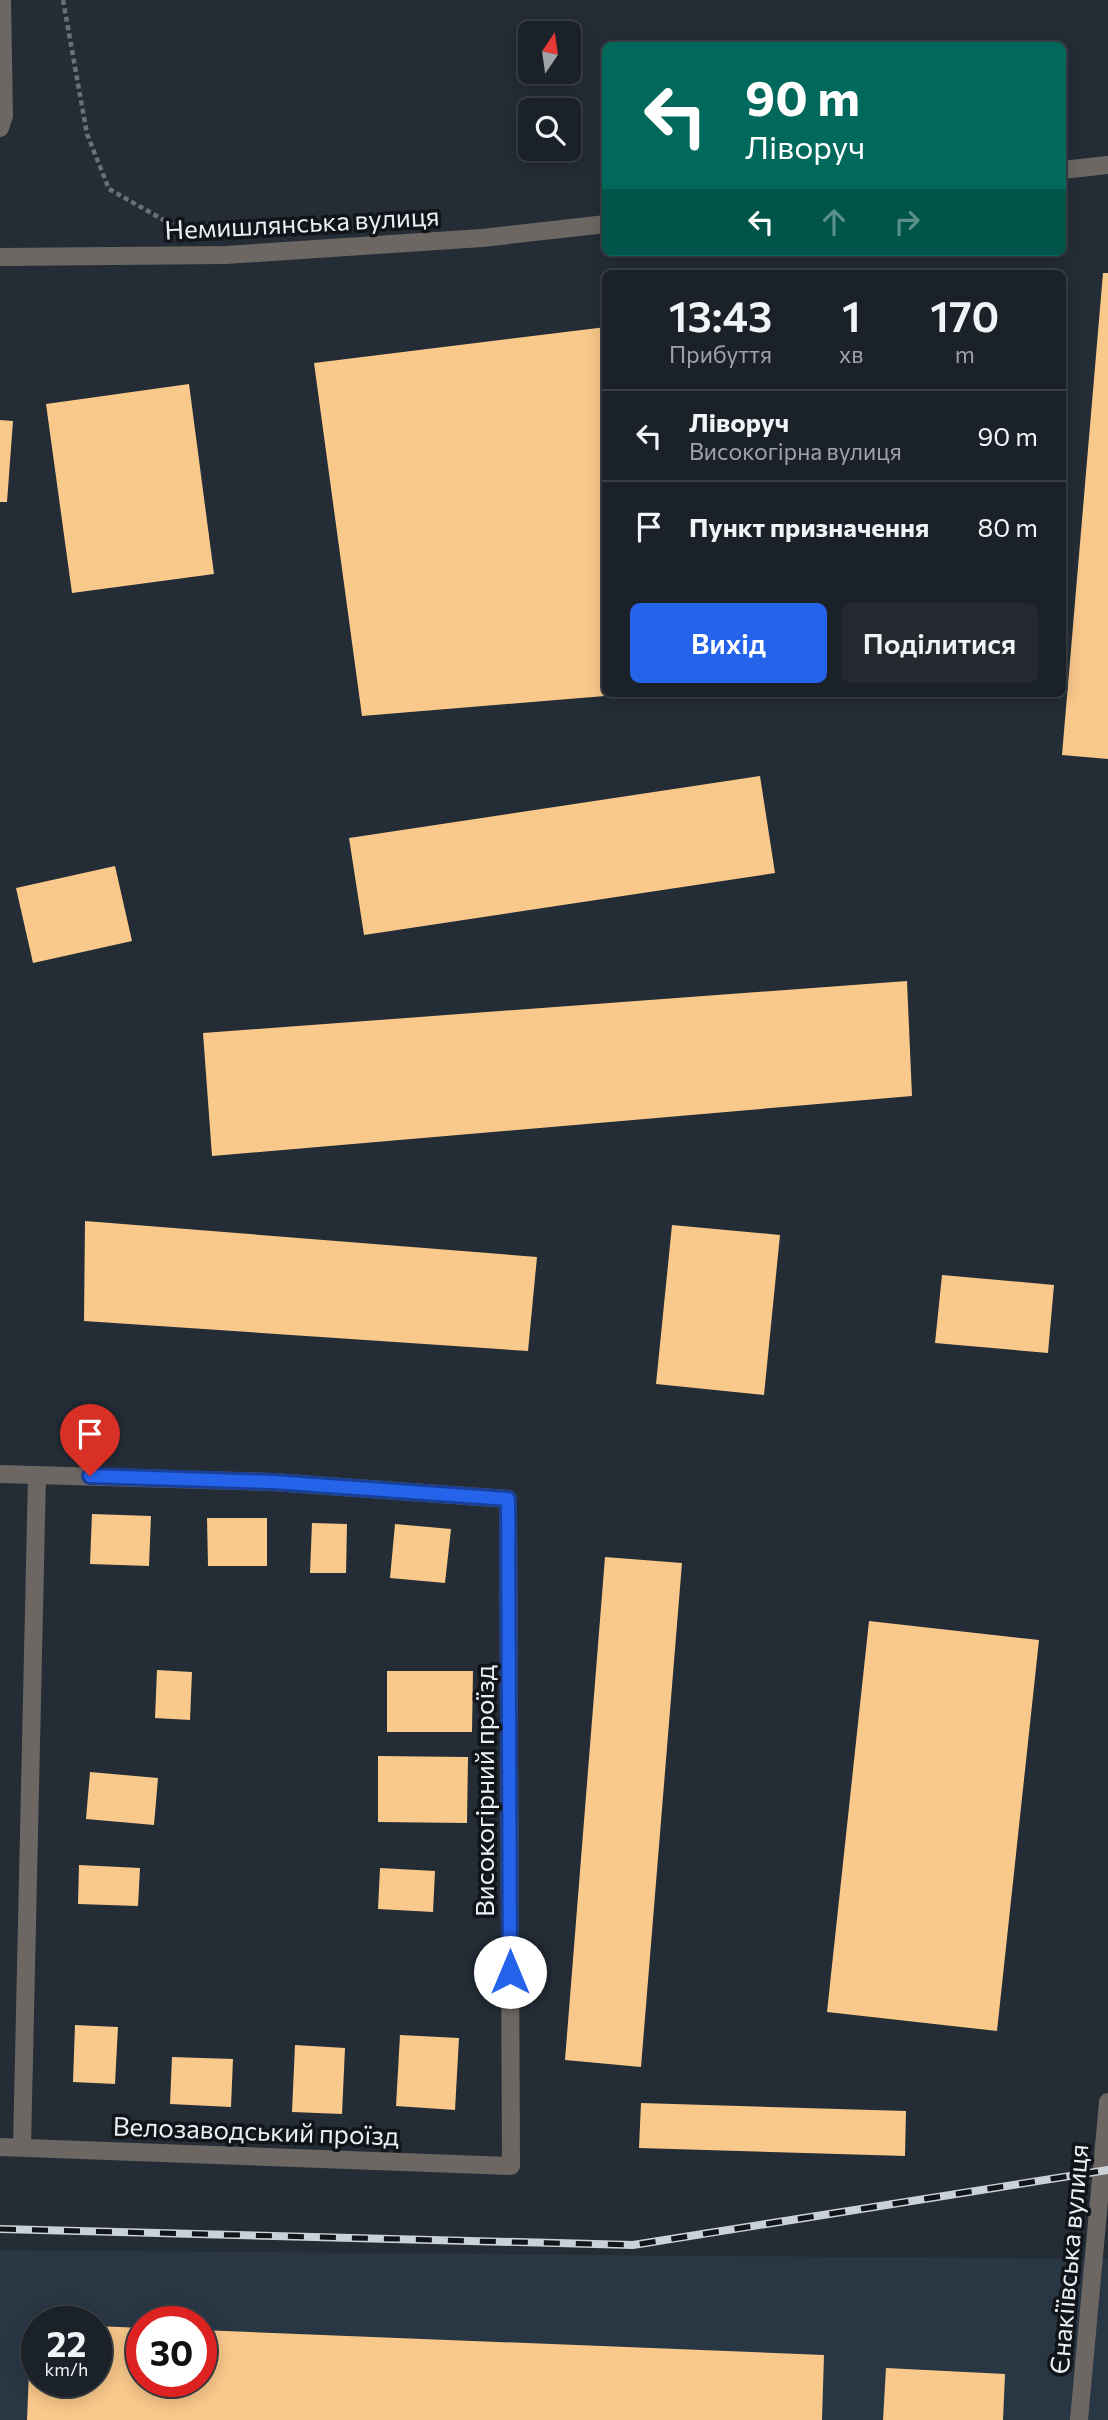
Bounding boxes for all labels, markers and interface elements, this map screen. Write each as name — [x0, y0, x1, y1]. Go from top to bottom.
north arrow — [518, 21, 581, 84]
map controls — [518, 21, 581, 161]
text: 90 m — [745, 66, 860, 126]
icon: left — [630, 70, 721, 161]
button: search — [518, 98, 581, 161]
text: Ліворуч — [745, 126, 865, 166]
street label: Немишлянська вулиця — [164, 199, 440, 245]
icon: left — [742, 203, 780, 241]
icon: ahead — [815, 203, 853, 241]
icon: right — [888, 203, 926, 241]
text: 13:43 — [669, 289, 772, 341]
text: 1 — [842, 289, 861, 341]
text: 170 — [930, 289, 999, 341]
text: Прибуття — [669, 340, 772, 368]
text: хв — [839, 340, 864, 368]
text: m — [955, 340, 975, 368]
text: Ліворуч — [689, 406, 789, 437]
icon: left — [630, 417, 668, 455]
text: 90 m — [978, 420, 1038, 451]
text: Високогірна вулиця — [689, 437, 902, 465]
icon: arrive — [630, 508, 668, 546]
text: Пункт призначення — [689, 511, 929, 542]
text: 80 m — [978, 511, 1038, 542]
button: Вихід — [630, 603, 827, 683]
button: Поділитися — [841, 603, 1038, 683]
pin — [60, 1404, 120, 1476]
icon: arrive — [71, 1415, 109, 1453]
street label: Високогірний проїзд — [468, 1665, 499, 1917]
position arrow — [473, 1935, 547, 2009]
street label: Велозаводський проїзд — [112, 2110, 400, 2150]
street label: Єнакіївська вулиця — [1042, 2143, 1094, 2375]
speed limit sign: 30 — [126, 2306, 217, 2397]
text: 22 — [47, 2321, 86, 2364]
text: km/h — [45, 2358, 88, 2380]

